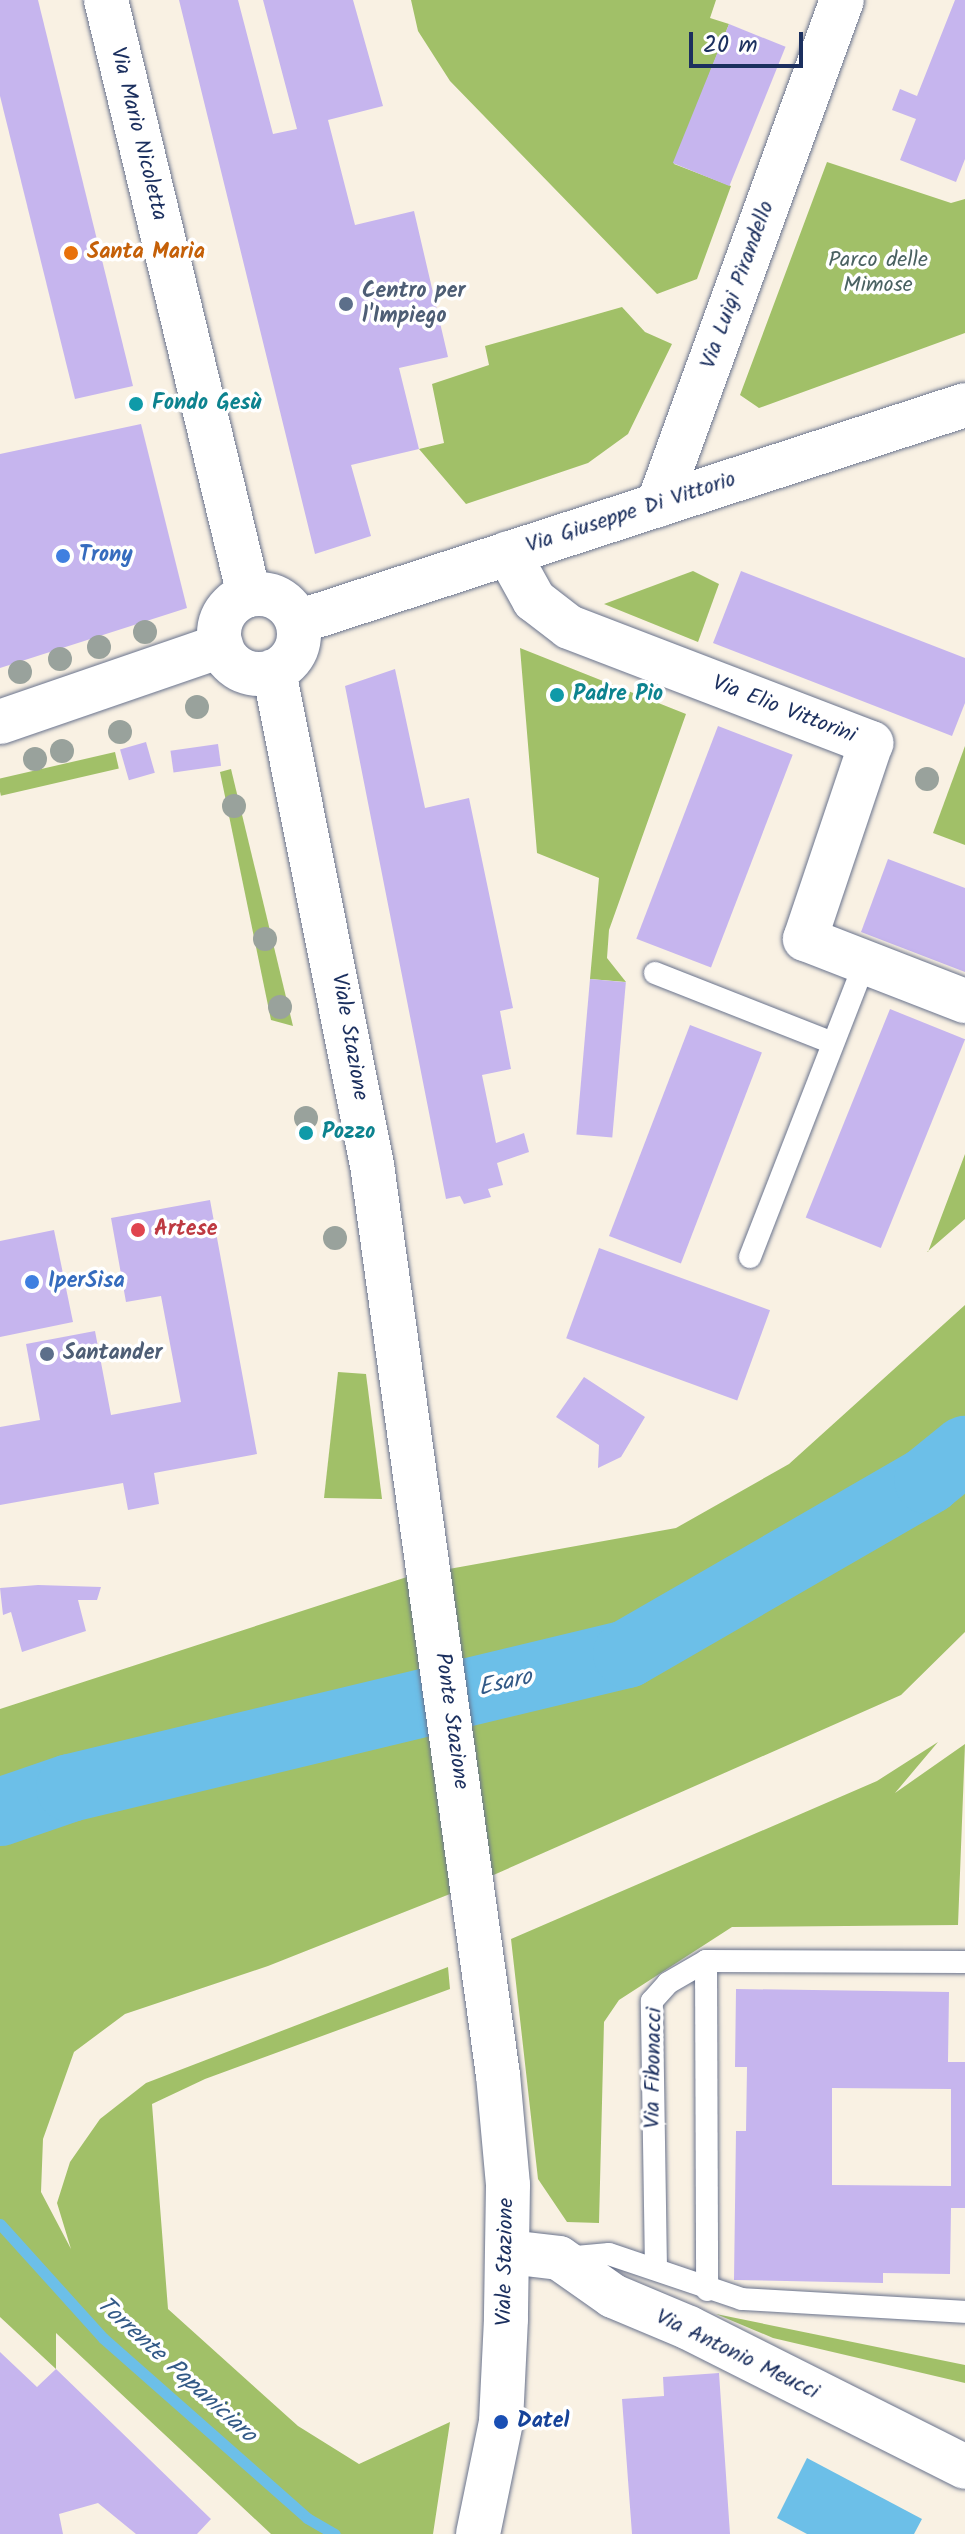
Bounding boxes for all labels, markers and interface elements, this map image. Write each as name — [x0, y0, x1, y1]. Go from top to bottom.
scale bar — [693, 16, 807, 66]
text: 20 m — [703, 26, 758, 65]
street label: Via Mario Nicoletta — [104, 45, 172, 223]
street label: Via Luigi Pirandello — [695, 198, 781, 372]
place label: Santa Maria — [87, 240, 205, 266]
marker: Santa Maria — [62, 244, 80, 262]
park label: Parco delle Mimose — [828, 247, 928, 298]
place label: Centro per l'Impiego — [362, 278, 465, 330]
marker: Centro per l'Impiego — [337, 295, 355, 313]
place label: Fondo Gesù — [152, 391, 261, 417]
marker: Fondo Gesù — [127, 395, 145, 413]
street label: Via Giuseppe Di Vittorio — [523, 467, 739, 559]
place label: Trony — [79, 543, 133, 569]
marker: Trony — [54, 547, 72, 565]
street label: Via Elio Vittorini — [708, 670, 860, 750]
place label: Padre Pio — [573, 682, 663, 708]
marker: Padre Pio — [548, 686, 566, 704]
street label: Viale Stazione — [325, 971, 373, 1103]
place label: Pozzo — [322, 1120, 375, 1146]
marker: Pozzo — [297, 1124, 315, 1142]
place label: Artese — [154, 1217, 217, 1243]
marker: Artese — [129, 1221, 147, 1239]
place label: IperSisa — [48, 1269, 125, 1295]
marker: IperSisa — [23, 1273, 41, 1291]
place label: Santander — [63, 1341, 162, 1367]
marker: Santander — [38, 1345, 56, 1363]
street label: Ponte Stazione — [428, 1651, 474, 1791]
water label: Esaro — [475, 1663, 535, 1703]
street label: Via Fibonacci — [640, 2007, 668, 2129]
street label: Viale Stazione — [492, 2198, 520, 2326]
water label: Torrente Papaniciaro — [90, 2291, 262, 2449]
street label: Via Antonio Meucci — [651, 2304, 823, 2406]
place label: Datel — [517, 2409, 569, 2435]
marker: Datel — [492, 2413, 510, 2431]

